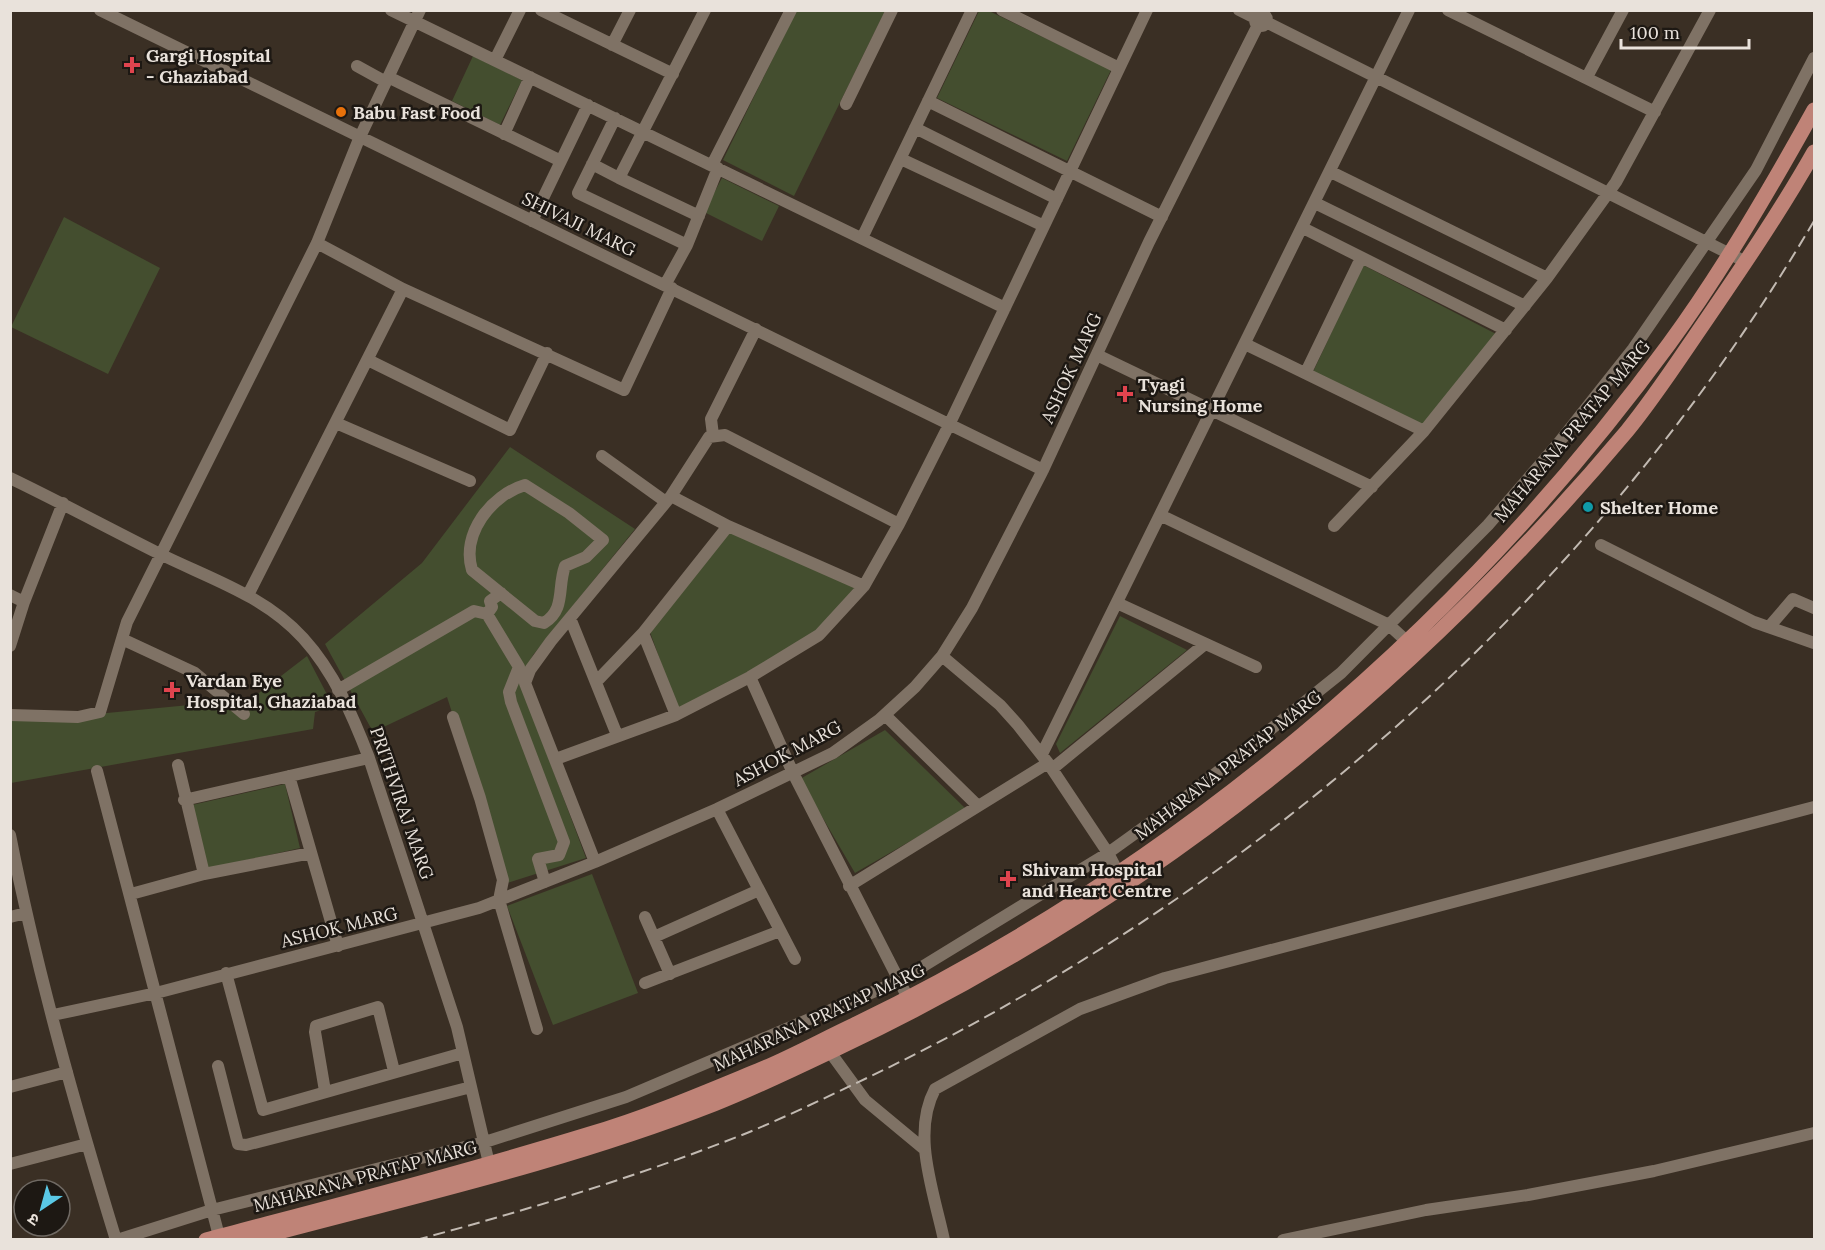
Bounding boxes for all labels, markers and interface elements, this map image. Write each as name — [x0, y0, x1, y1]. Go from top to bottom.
scale bar — [1621, 12, 1748, 50]
text: 100 m — [1630, 21, 1680, 44]
place label: Gargi Hospital - Ghaziabad — [146, 44, 271, 88]
marker: Gargi Hospital - Ghaziabad — [123, 56, 141, 74]
place label: Babu Fast Food — [353, 101, 481, 124]
marker: Babu Fast Food — [334, 105, 348, 119]
street label: SHIVAJI MARG — [518, 187, 640, 262]
street label: ASHOK MARG — [1035, 309, 1107, 428]
street label: MAHARANA PRATAP MARG — [1489, 335, 1655, 527]
place label: Tyagi Nursing Home — [1138, 373, 1263, 417]
marker: Tyagi Nursing Home — [1116, 385, 1134, 403]
place label: Shelter Home — [1600, 496, 1718, 519]
marker: Shelter Home — [1581, 500, 1595, 514]
place label: Vardan Eye Hospital, Ghaziabad — [186, 669, 357, 713]
marker: Vardan Eye Hospital, Ghaziabad — [163, 681, 181, 699]
street label: MAHARANA PRATAP MARG — [1130, 685, 1326, 845]
street label: ASHOK MARG — [728, 715, 845, 792]
street label: PRITHVIRAJ MARG — [365, 724, 439, 883]
place label: Shivam Hospital and Heart Centre — [1022, 858, 1172, 902]
marker: Shivam Hospital and Heart Centre — [999, 870, 1017, 888]
street label: ASHOK MARG — [277, 901, 400, 953]
street label: MAHARANA PRATAP MARG — [710, 958, 929, 1076]
street label: MAHARANA PRATAP MARG — [251, 1135, 480, 1217]
north arrow — [12, 1178, 72, 1238]
text: उ — [23, 1209, 43, 1231]

